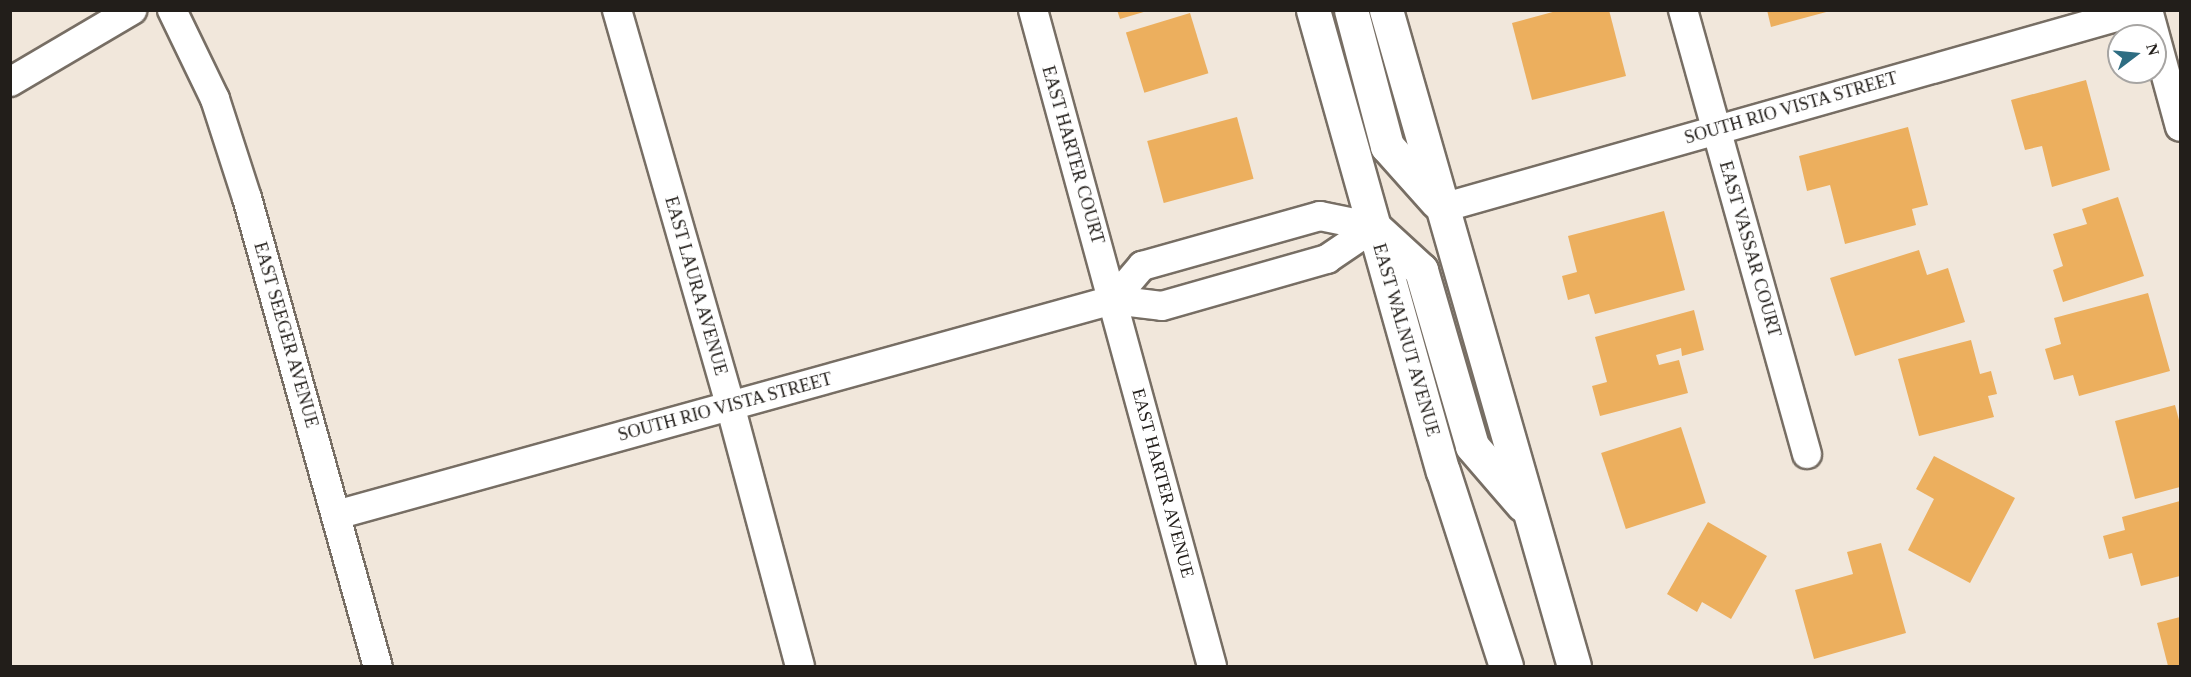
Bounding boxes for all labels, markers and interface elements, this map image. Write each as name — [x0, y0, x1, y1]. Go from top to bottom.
north arrow — [2107, 24, 2167, 84]
text: N — [2143, 42, 2163, 57]
street label: EAST HARTER COURT — [1037, 63, 1109, 247]
street label: SOUTH RIO VISTA STREET — [1681, 67, 1901, 149]
street label: EAST VASSAR COURT — [1714, 158, 1786, 340]
street label: EAST LAURA AVENUE — [660, 193, 732, 379]
street label: EAST SEEGER AVENUE — [249, 239, 323, 431]
street label: EAST WALNUT AVENUE — [1368, 240, 1444, 440]
street label: SOUTH RIO VISTA STREET — [615, 368, 835, 446]
street label: EAST HARTER AVENUE — [1127, 385, 1199, 581]

